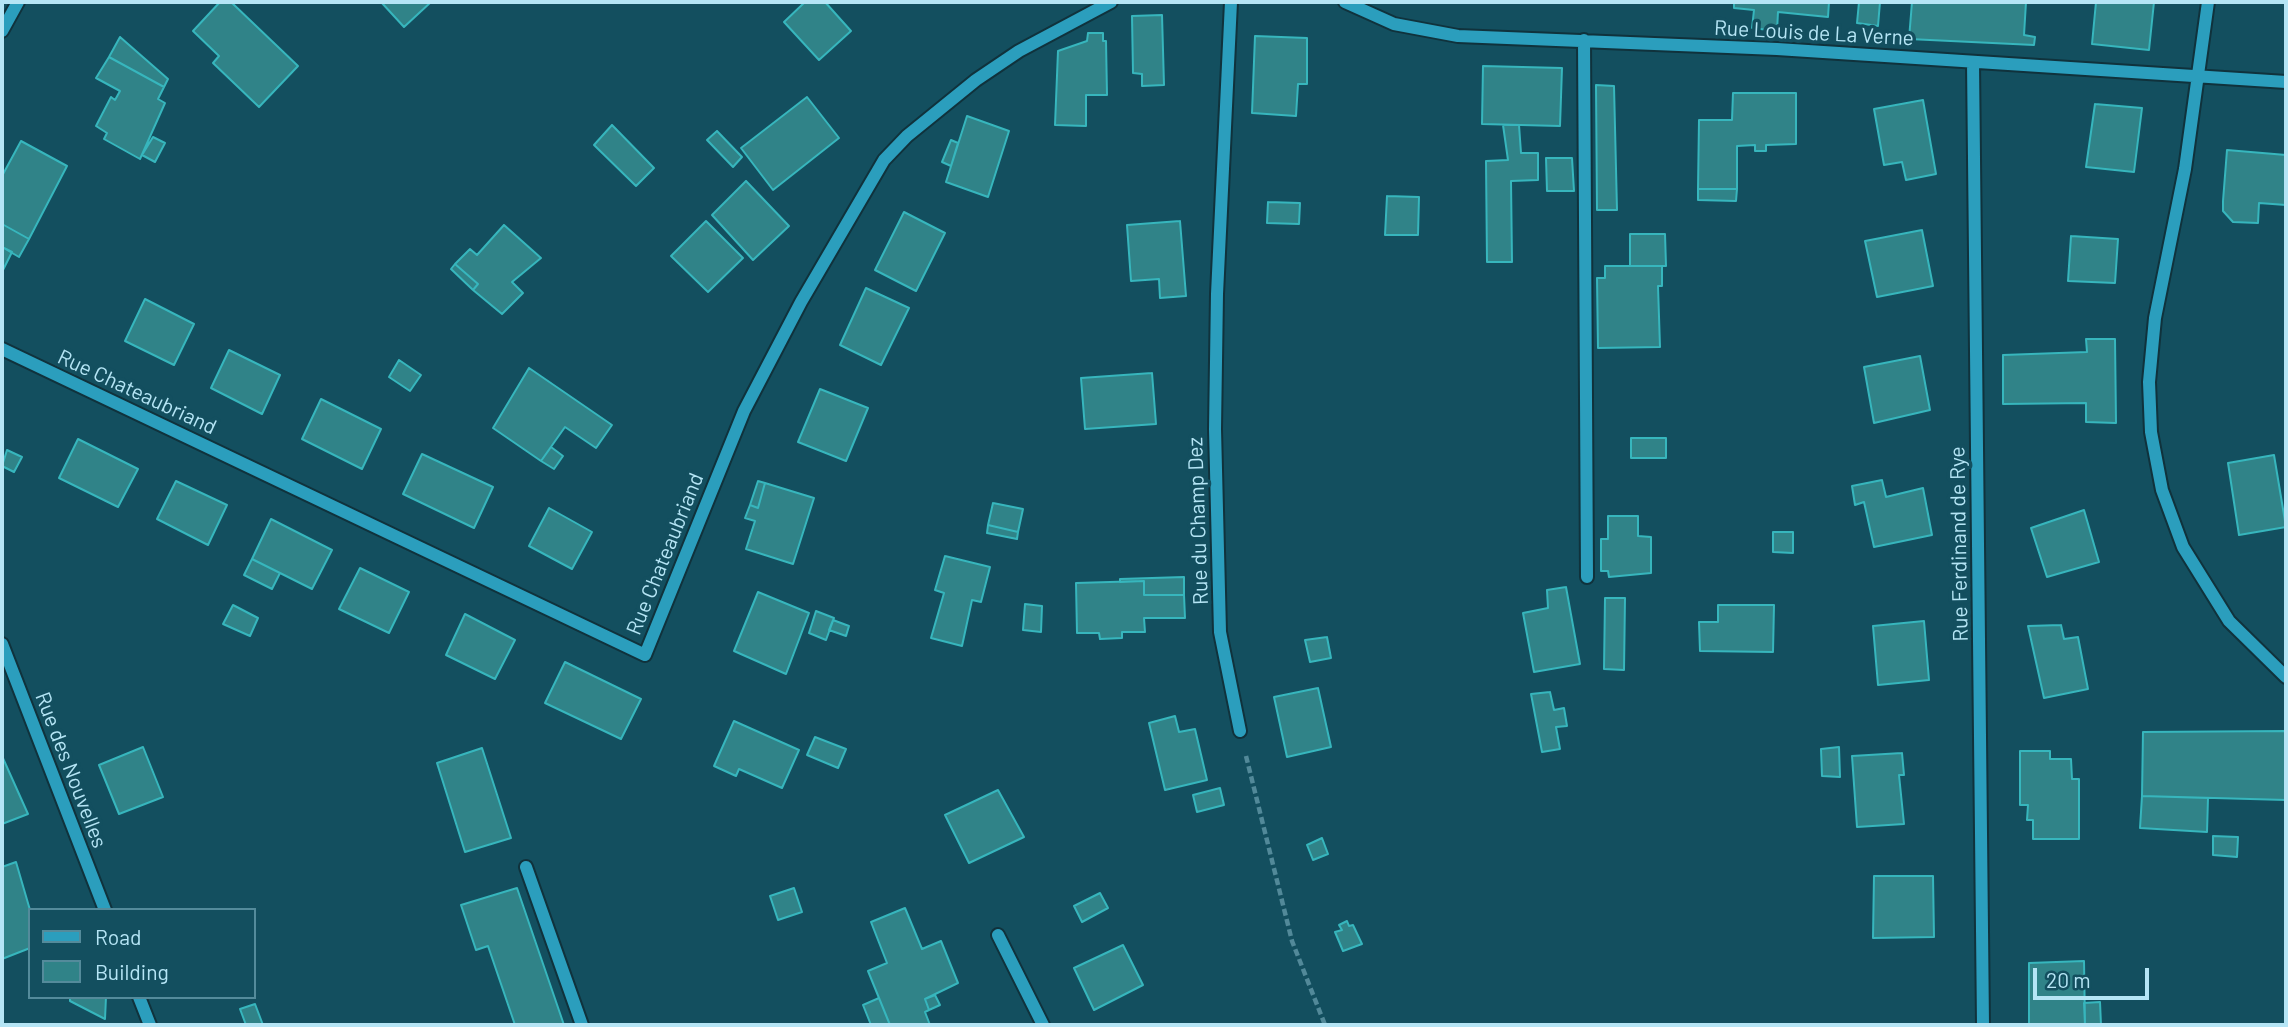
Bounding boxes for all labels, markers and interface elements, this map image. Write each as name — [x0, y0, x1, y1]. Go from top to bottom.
street label: Rue Louis de La Verne — [1713, 15, 1915, 51]
street label: Rue Chateaubriand — [54, 344, 220, 440]
street label: Rue du Champ Dez — [1182, 437, 1214, 605]
street label: Rue Ferdinand de Rye — [1945, 446, 1973, 642]
street label: Rue Chateaubriand — [621, 469, 709, 639]
street label: Rue des Nouvelles — [30, 689, 112, 851]
legend — [28, 908, 256, 999]
text: Road — [95, 924, 141, 949]
scale bar — [2036, 954, 2152, 998]
text: Building — [95, 959, 169, 984]
text: 20 m — [2046, 967, 2091, 992]

